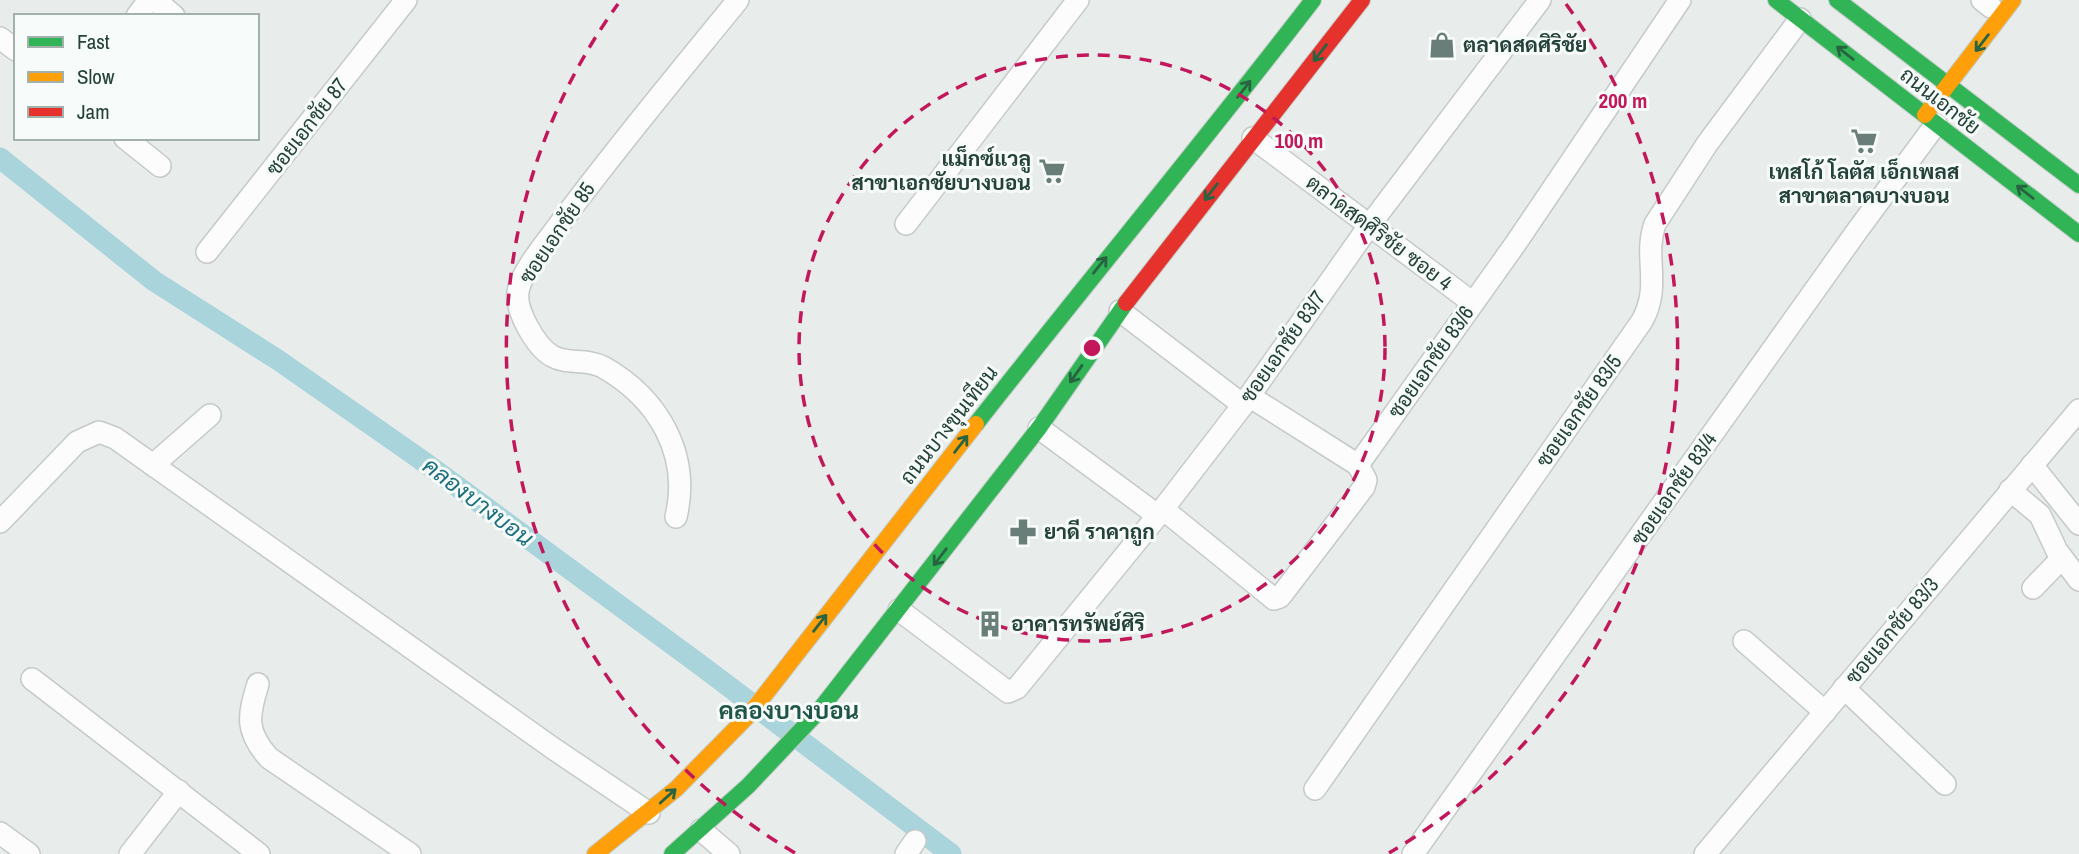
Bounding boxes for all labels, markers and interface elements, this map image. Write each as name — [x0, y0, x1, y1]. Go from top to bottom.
legend — [14, 14, 259, 140]
text: Fast — [77, 27, 110, 56]
shop icon: ตลาดสดศิริชัย — [1427, 30, 1457, 60]
place label: ตลาดสดศิริชัย — [1463, 30, 1587, 59]
one-way arrow — [1975, 33, 1990, 52]
one-way arrow — [1312, 44, 1328, 62]
one-way arrow — [1836, 46, 1855, 61]
street label: ถนนเอกชัย — [1894, 60, 1987, 141]
text: Slow — [77, 62, 115, 91]
street label: ซอยเอกชัย 87 — [259, 72, 354, 182]
one-way arrow — [1237, 80, 1252, 99]
text: 200 m — [1599, 86, 1647, 115]
text: Jam — [77, 97, 110, 126]
text: 100 m — [1275, 126, 1323, 155]
supermarket icon: เทสโก้ โลตัส เอ็กเพลส สาขาตลาดบางบอน — [1849, 126, 1879, 156]
place label: แม็กซ์แวลู สาขาเอกชัยบางบอน — [851, 144, 1031, 197]
supermarket icon: แม็กซ์แวลู สาขาเอกชัยบางบอน — [1037, 156, 1067, 186]
place label: เทสโก้ โลตัส เอ็กเพลส สาขาตลาดบางบอน — [1769, 157, 1959, 210]
street label: ตลาดสดศิริชัย ซอย 4 — [1300, 168, 1459, 297]
street label: ซอยเอกชัย 85 — [512, 176, 601, 289]
one-way arrow — [1204, 182, 1219, 201]
one-way arrow — [2016, 185, 2035, 200]
one-way arrow — [1093, 257, 1108, 275]
street label: ซอยเอกชัย 83/7 — [1233, 285, 1332, 409]
street label: ซอยเอกชัย 83/6 — [1381, 300, 1480, 424]
centre of rings — [1080, 336, 1104, 360]
street label: ซอยเอกชัย 83/5 — [1529, 349, 1628, 473]
street label: ถนนบางขุนเทียน — [893, 359, 1004, 490]
one-way arrow — [1069, 364, 1083, 383]
street label: ซอยเอกชัย 83/4 — [1624, 426, 1723, 551]
one-way arrow — [953, 436, 968, 454]
water label: คลองบางบอน — [417, 450, 540, 553]
pharmacy icon: ยาดี ราคาถูก — [1008, 517, 1038, 547]
place label: ยาดี ราคาถูก — [1044, 517, 1155, 546]
one-way arrow — [932, 547, 947, 566]
street label: ซอยเอกชัย 83/3 — [1838, 571, 1945, 690]
building icon: อาคารทรัพย์ศิริ — [975, 609, 1005, 639]
place label: อาคารทรัพย์ศิริ — [1011, 609, 1145, 638]
one-way arrow — [812, 615, 828, 633]
district label: คลองบางบอน — [719, 694, 859, 726]
one-way arrow — [659, 788, 676, 805]

